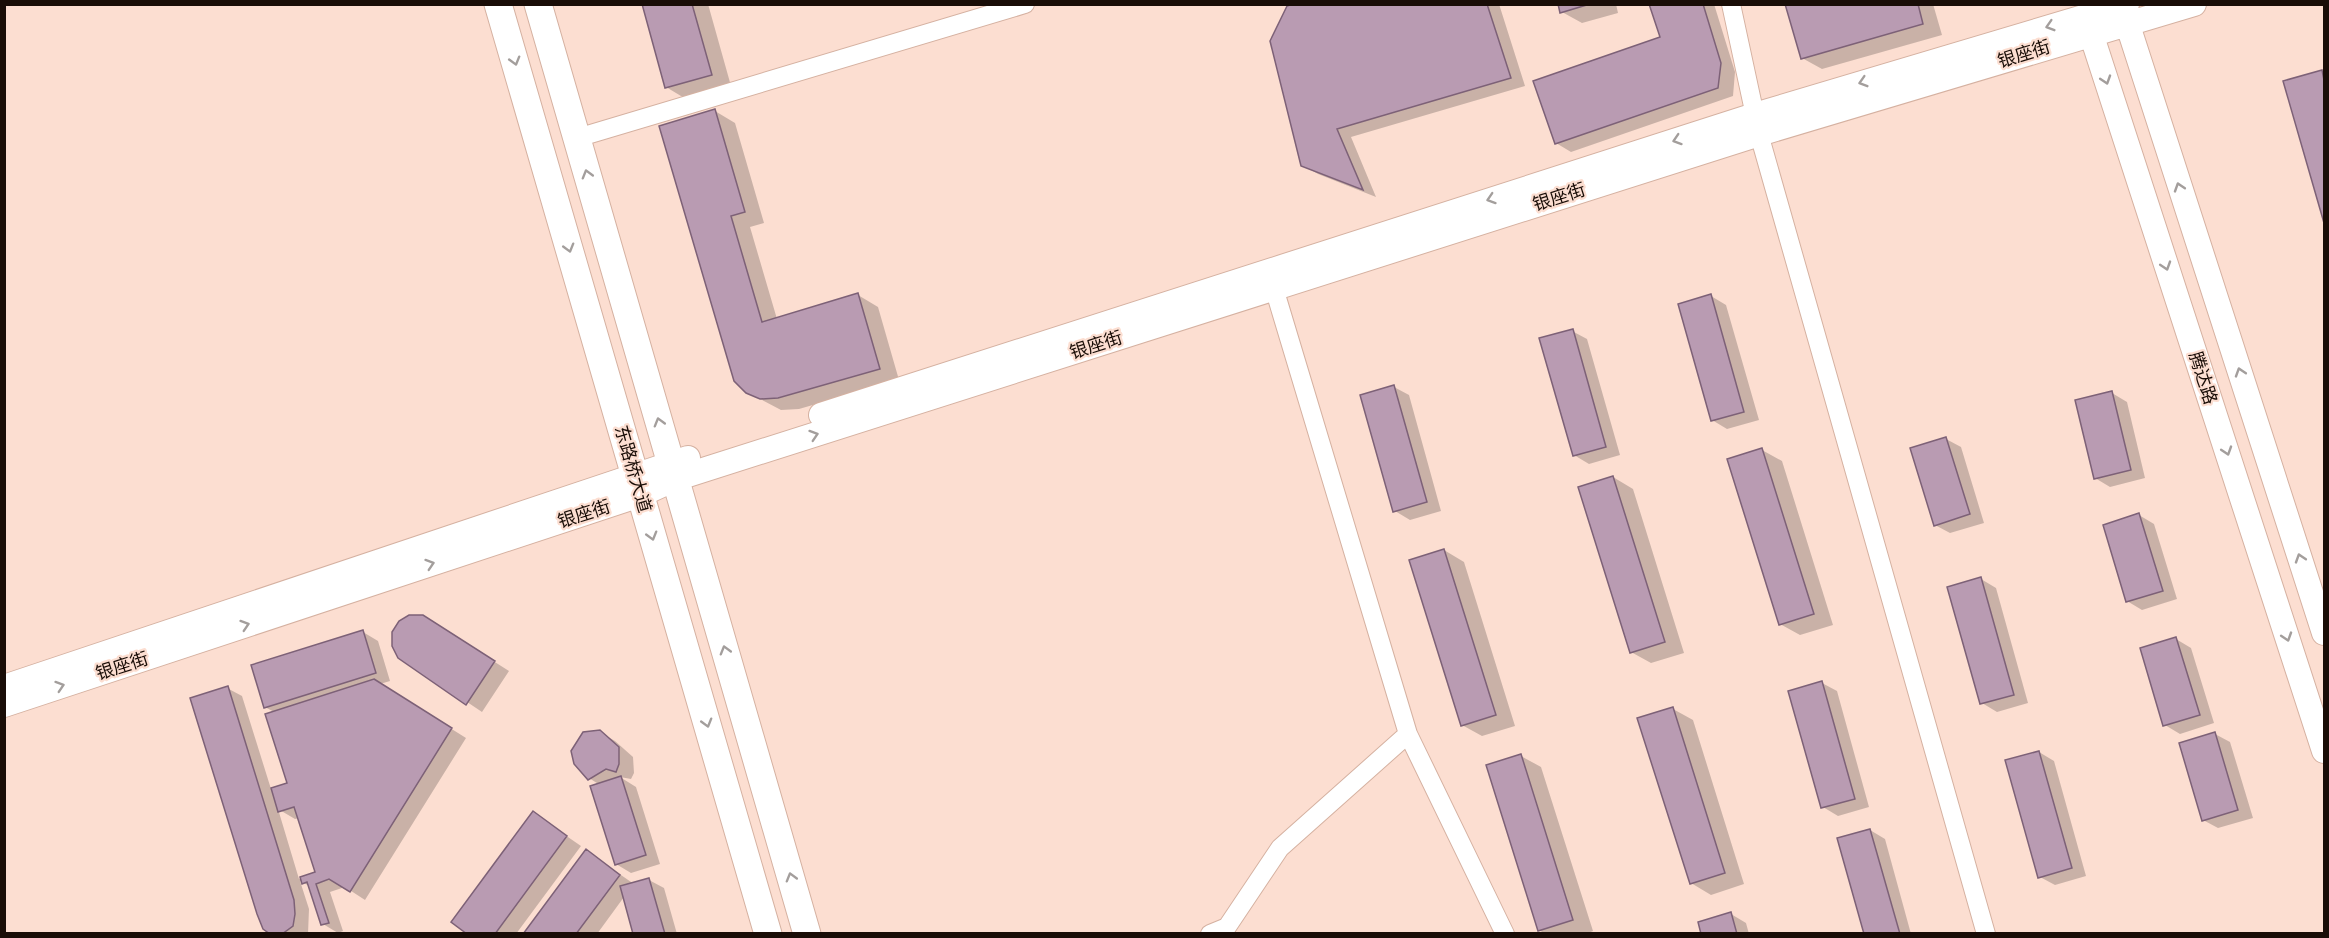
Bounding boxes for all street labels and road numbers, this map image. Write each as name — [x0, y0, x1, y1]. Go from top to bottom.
street label: 银座街 — [1995, 36, 2053, 72]
street label: 银座街 — [1530, 178, 1588, 216]
street label: 银座街 — [1067, 326, 1125, 364]
street label: 腾达路 — [2184, 349, 2222, 407]
street label: 东路桥大道 — [610, 423, 656, 515]
street label: 银座街 — [555, 495, 613, 533]
street label: 银座街 — [93, 647, 151, 685]

